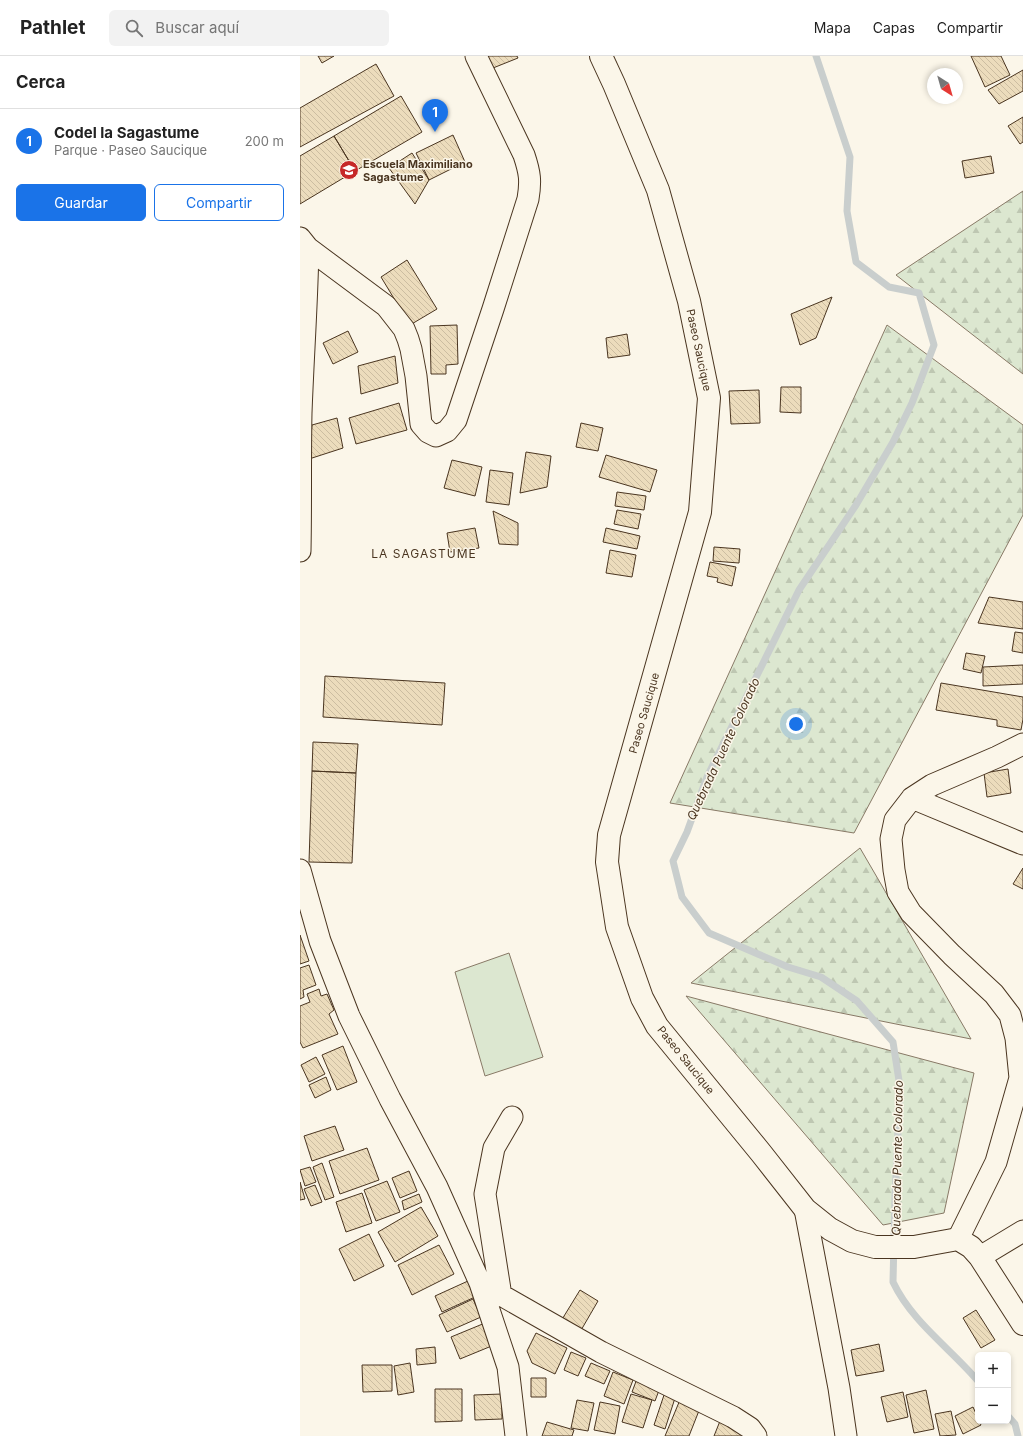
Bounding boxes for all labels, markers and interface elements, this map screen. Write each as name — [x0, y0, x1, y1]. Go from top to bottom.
search box — [109, 10, 389, 46]
text: Pathlet — [20, 16, 85, 39]
icon: search — [123, 17, 145, 39]
text: Buscar aquí — [155, 18, 239, 37]
text: Mapa — [814, 19, 851, 36]
text: Capas — [873, 19, 915, 36]
text: Compartir — [937, 19, 1003, 36]
north arrow — [927, 68, 963, 104]
text: Cerca — [16, 72, 65, 92]
pin: 1 — [422, 99, 448, 132]
text: Codel la Sagastume — [54, 123, 199, 142]
text: 1 — [26, 133, 32, 149]
text: 200 m — [245, 133, 284, 149]
text: Parque · Paseo Saucique — [54, 142, 207, 158]
place label: Escuela Maximiliano Sagastume — [363, 157, 473, 184]
school or university icon: Escuela Maximiliano Sagastume — [338, 159, 360, 181]
button: Guardar — [16, 184, 146, 221]
button: Compartir — [154, 184, 284, 221]
street label: Paseo Saucique — [683, 308, 715, 392]
district label: LA SAGASTUME — [371, 546, 477, 561]
street label: Paseo Saucique — [626, 671, 662, 755]
water label: Quebrada Puente Colorado — [683, 675, 763, 823]
your location — [786, 714, 806, 734]
street label: Paseo Saucique — [654, 1023, 718, 1097]
water label: Quebrada Puente Colorado — [888, 1080, 906, 1236]
map controls — [975, 1352, 1011, 1424]
button: + — [975, 1352, 1011, 1388]
button: − — [975, 1388, 1011, 1424]

